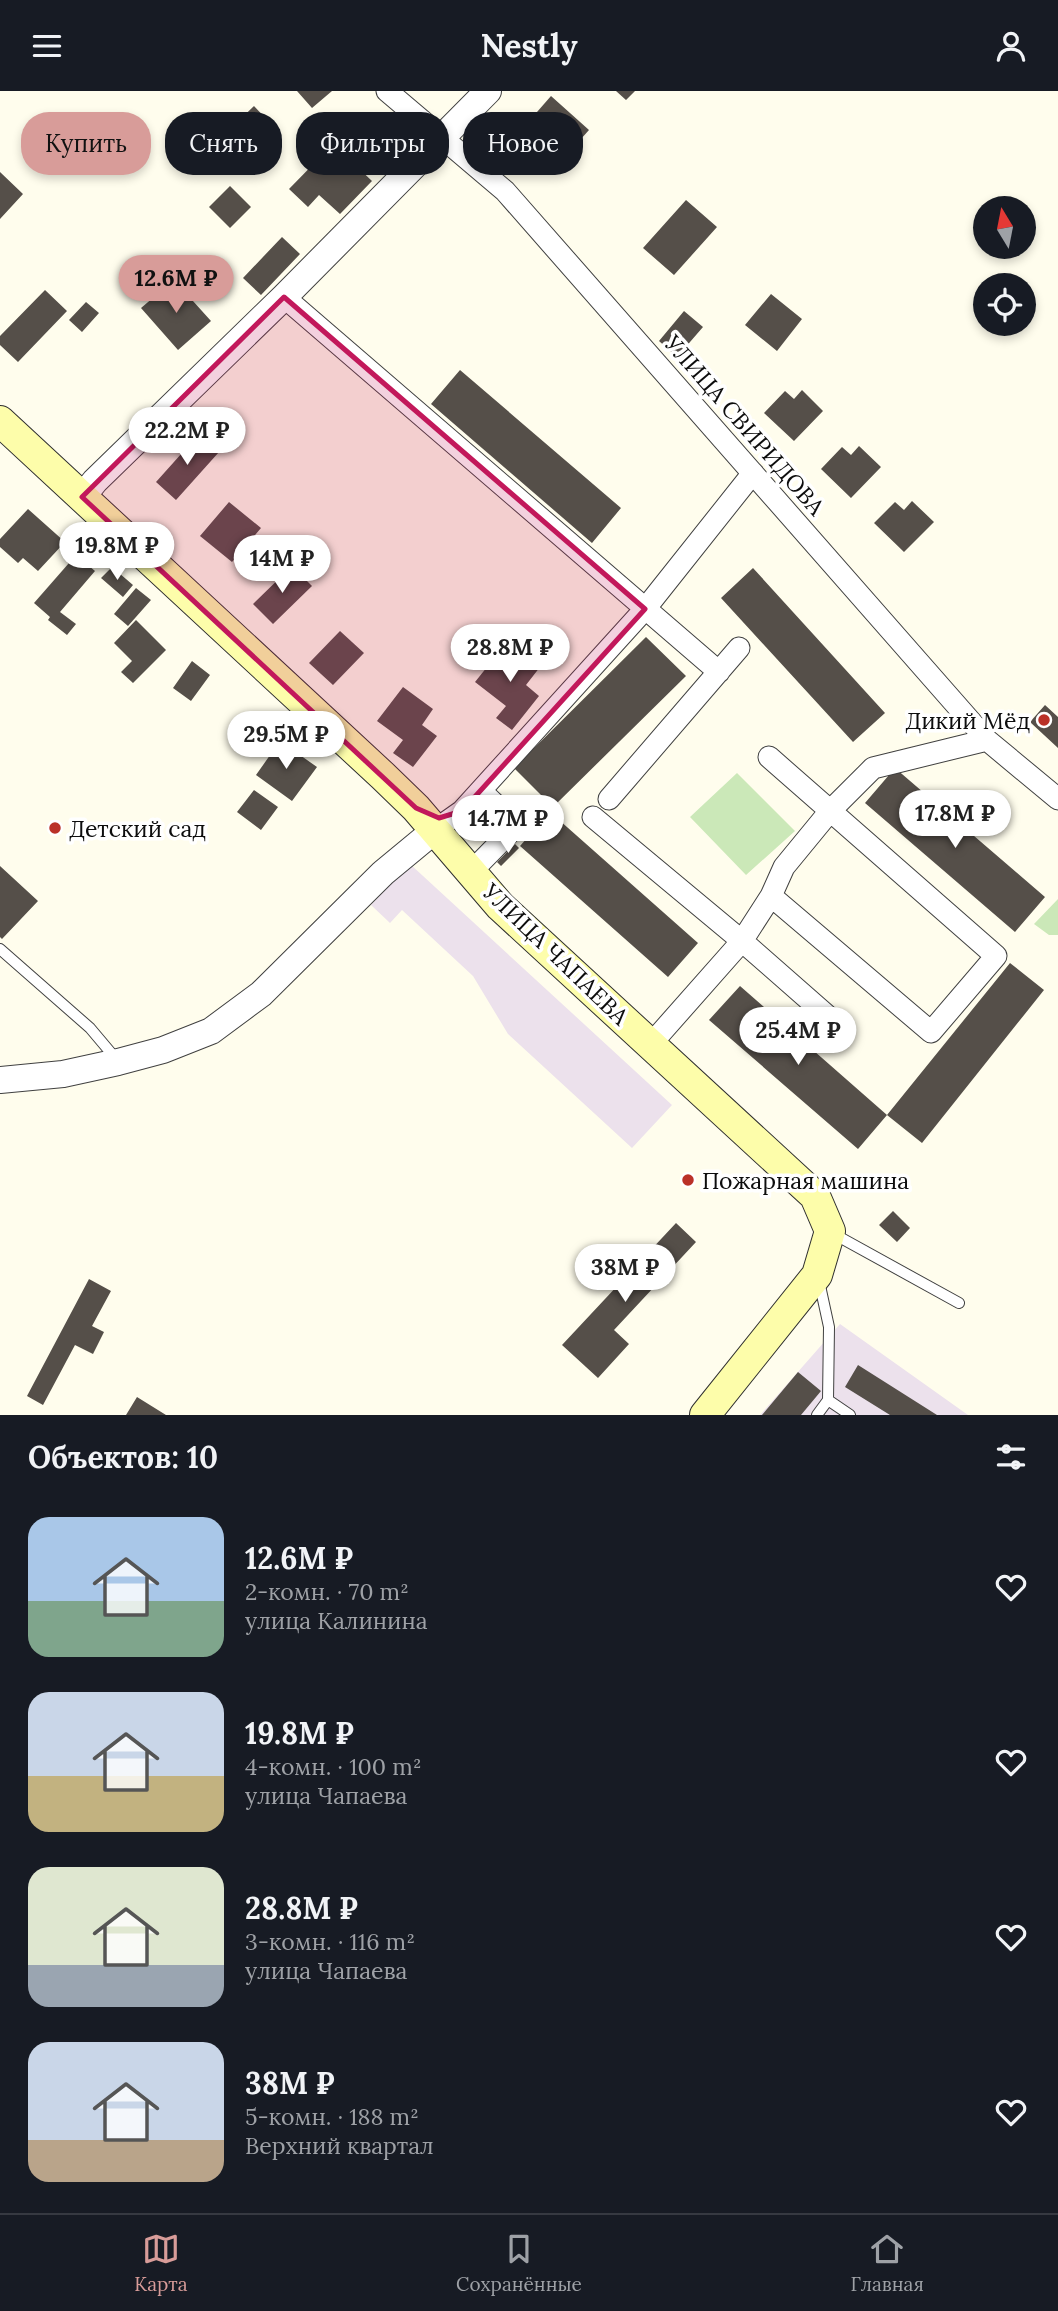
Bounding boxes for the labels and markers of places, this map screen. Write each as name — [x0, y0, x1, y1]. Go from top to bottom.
pin: 12.6M ₽ — [111, 255, 241, 315]
pin: 22.2M ₽ — [122, 407, 252, 467]
pin: 19.8M ₽ — [52, 523, 182, 582]
pin: 14M ₽ — [233, 535, 331, 595]
pin: 28.8M ₽ — [445, 625, 575, 684]
place label: Дикий Мёд — [905, 706, 1030, 735]
pin: 29.5M ₽ — [221, 711, 351, 771]
marker: Дикий Мёд — [1036, 712, 1052, 728]
pin: 17.8M ₽ — [890, 791, 1020, 850]
pin: 14.7M ₽ — [443, 795, 573, 855]
place label: Детский сад — [69, 814, 206, 843]
marker: Детский сад — [47, 820, 63, 836]
pin: 25.4M ₽ — [733, 1007, 863, 1067]
place label: Пожарная машина — [702, 1166, 909, 1195]
marker: Пожарная машина — [680, 1172, 696, 1188]
pin: 38M ₽ — [576, 1245, 674, 1304]

